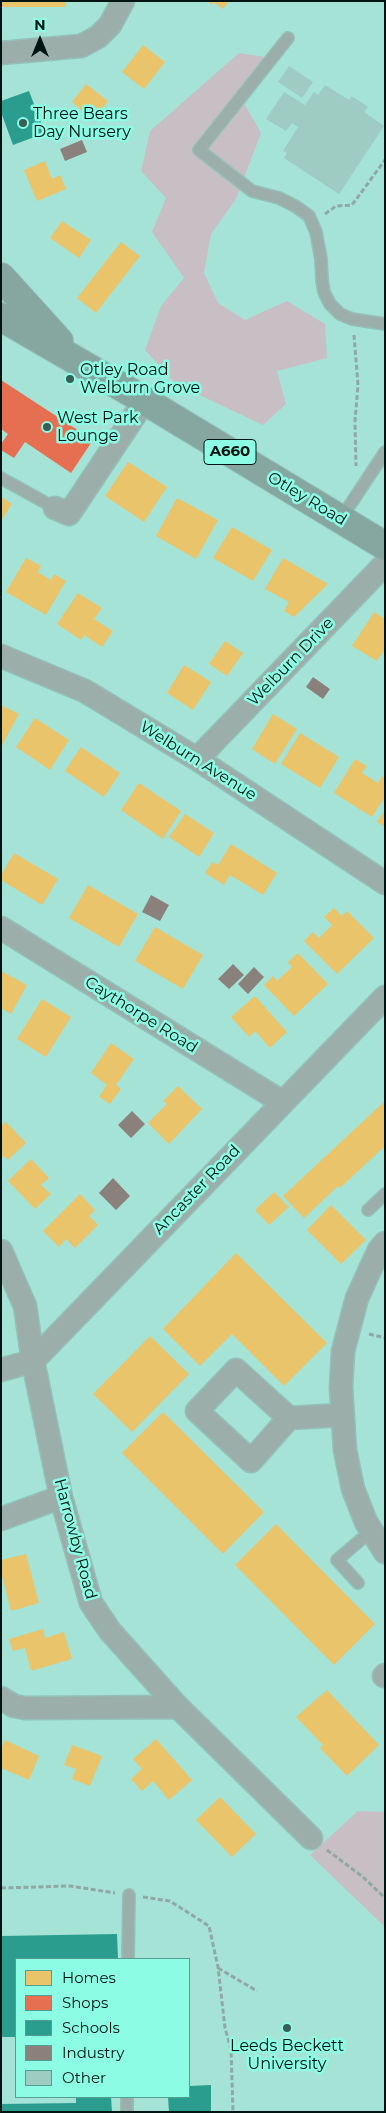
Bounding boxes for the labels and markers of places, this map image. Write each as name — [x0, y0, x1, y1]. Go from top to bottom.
place label: Three Bears Day Nursery — [33, 104, 131, 142]
marker: Three Bears Day Nursery — [17, 117, 29, 129]
place label: Otley Road Welburn Grove — [80, 360, 200, 398]
marker: Otley Road Welburn Grove — [64, 373, 76, 385]
place label: West Park Lounge — [57, 408, 139, 446]
marker: West Park Lounge — [41, 421, 53, 433]
marker: Leeds Beckett University — [281, 2022, 293, 2034]
place label: Leeds Beckett University — [230, 2036, 344, 2074]

